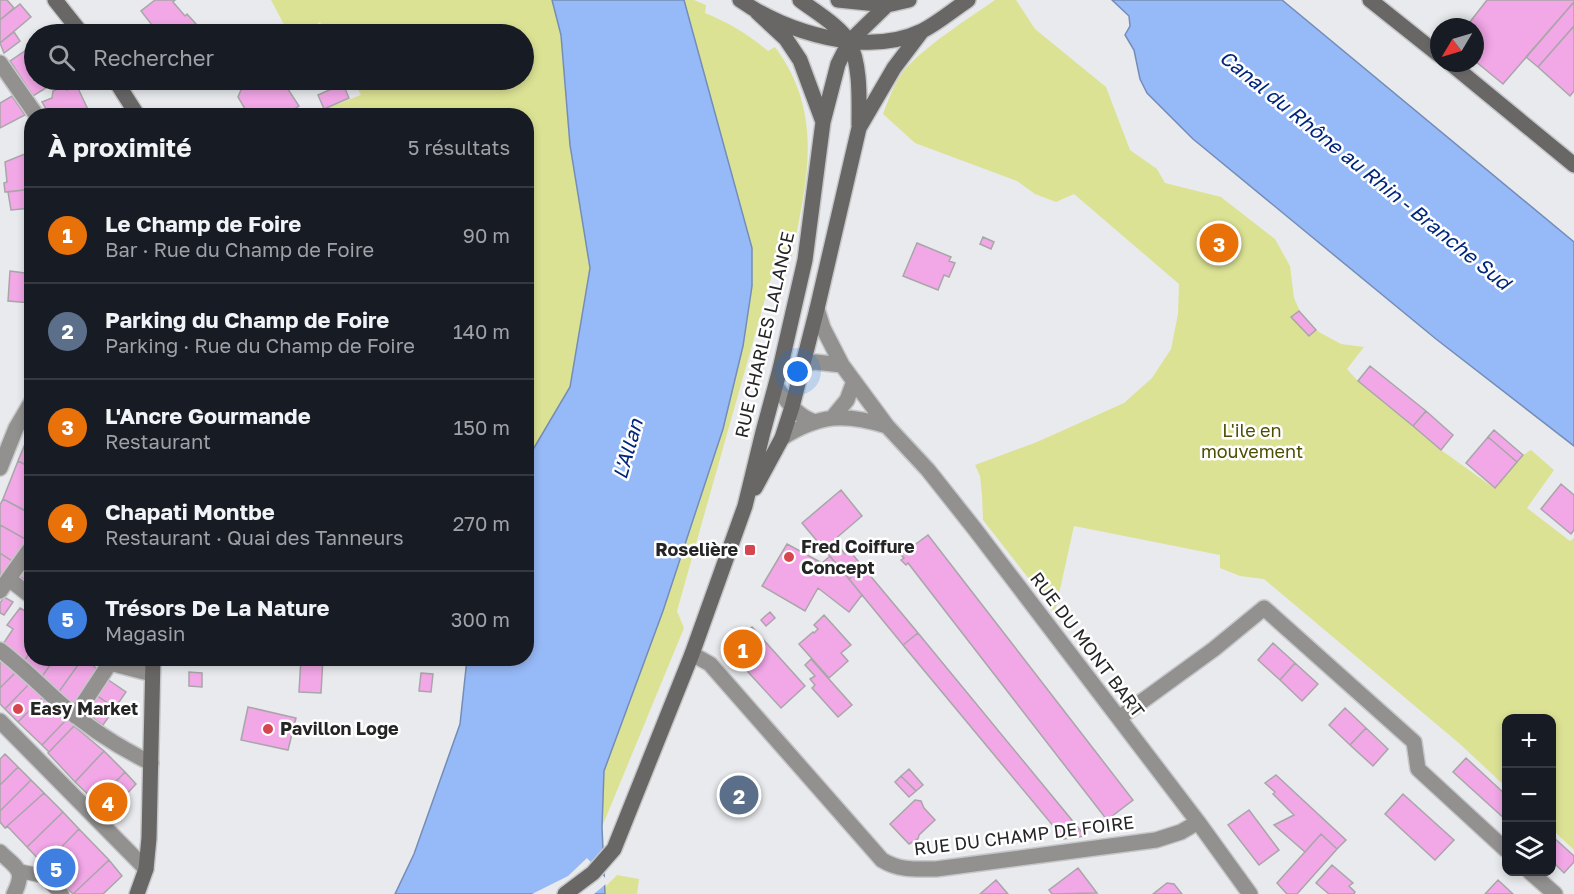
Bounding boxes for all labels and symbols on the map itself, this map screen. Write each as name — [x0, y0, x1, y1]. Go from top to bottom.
north arrow — [1430, 18, 1484, 72]
water label: Canal du Rhône au Rhin - Branche Sud — [1215, 44, 1518, 296]
pin: 3 — [1200, 220, 1238, 266]
street label: RUE CHARLES LALANCE — [730, 230, 798, 440]
your location — [783, 357, 812, 386]
water label: L'Allan — [607, 415, 647, 482]
park label: L'ile en mouvement — [1201, 419, 1303, 462]
place label: Fred Coiffure Concept — [801, 535, 915, 578]
place label: Roselière — [655, 538, 738, 560]
marker: Roselière — [743, 543, 757, 557]
marker: Fred Coiffure Concept — [782, 550, 796, 564]
street label: RUE DU MONT BART — [1026, 567, 1150, 721]
pin: 1 — [724, 626, 762, 672]
place label: Easy Market — [30, 697, 138, 719]
marker: Easy Market — [11, 702, 25, 716]
place label: Pavillon Loge — [280, 717, 399, 739]
marker: Pavillon Loge — [261, 722, 275, 736]
pin: 2 — [720, 772, 758, 818]
pin: 4 — [88, 780, 128, 824]
street label: RUE DU CHAMP DE FOIRE — [913, 811, 1135, 859]
pin: 5 — [36, 846, 76, 890]

